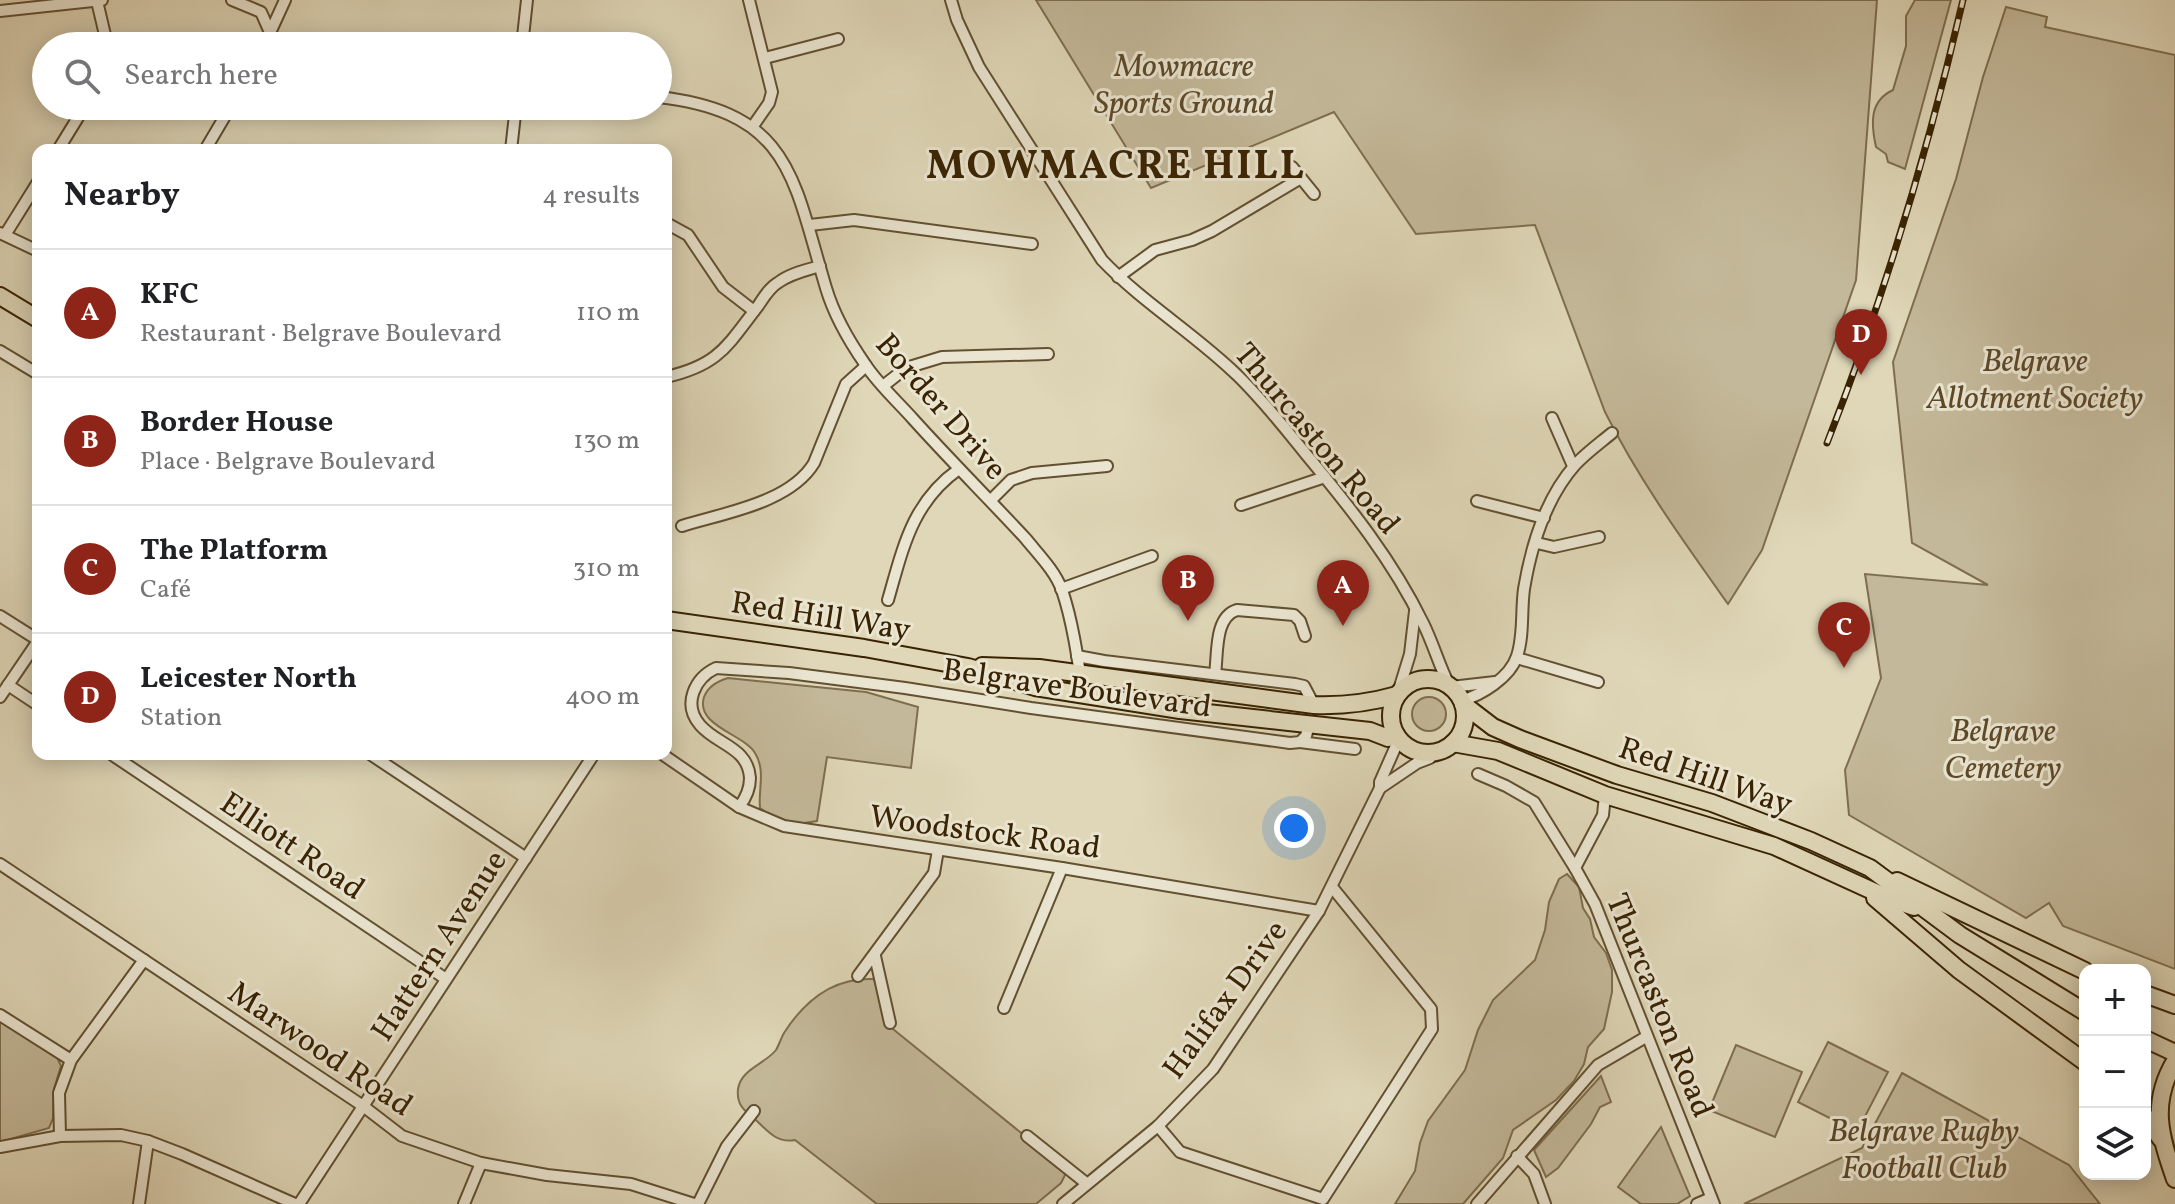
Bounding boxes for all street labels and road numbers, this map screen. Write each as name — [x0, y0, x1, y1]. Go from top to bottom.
street label: Border Drive — [864, 325, 1016, 491]
street label: Thurcaston Road — [1222, 335, 1409, 545]
street label: Red Hill Way — [728, 582, 914, 654]
street label: Belgrave Boulevard — [939, 649, 1214, 731]
street label: Red Hill Way — [1612, 728, 1798, 828]
street label: Elliott Road — [210, 783, 372, 912]
street label: Woodstock Road — [866, 796, 1103, 872]
street label: Hattern Avenue — [362, 842, 519, 1051]
street label: Thurcaston Road — [1593, 887, 1723, 1125]
street label: Halifax Drive — [1154, 912, 1299, 1089]
street label: Marwood Road — [218, 972, 420, 1129]

